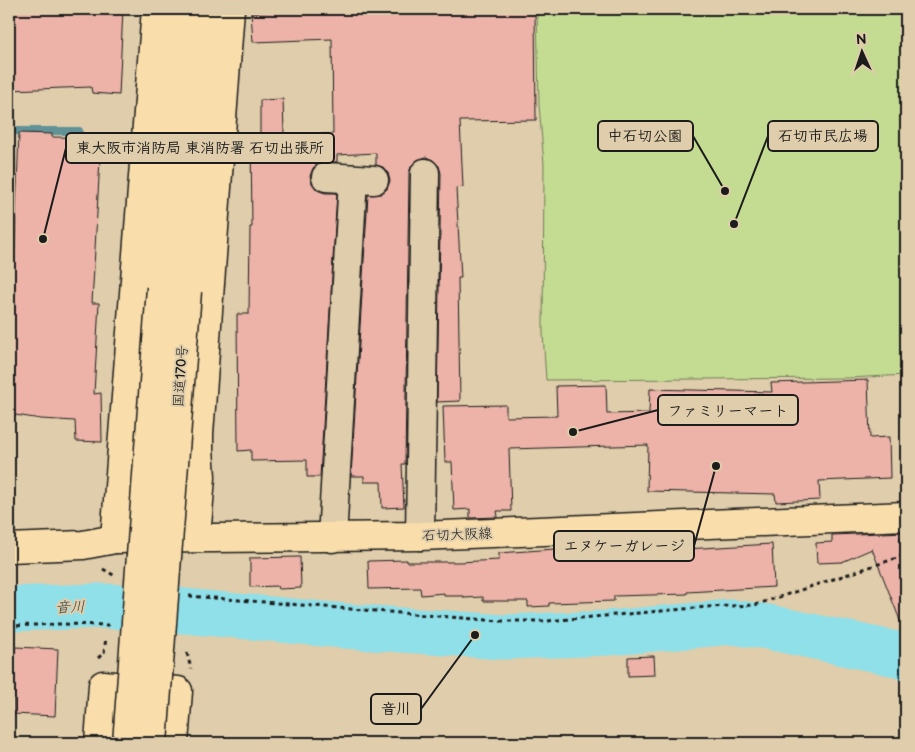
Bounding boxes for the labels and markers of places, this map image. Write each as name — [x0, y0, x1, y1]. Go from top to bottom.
callout: 中石切公園 — [598, 121, 693, 151]
callout: 石切市民広場 — [768, 121, 878, 151]
callout: 東大阪市消防局 東消防署 石切出張所 — [66, 133, 334, 163]
callout: ファミリーマート — [658, 395, 798, 425]
callout: エヌケーガレージ — [554, 531, 694, 561]
callout: 音川 — [371, 694, 421, 724]

